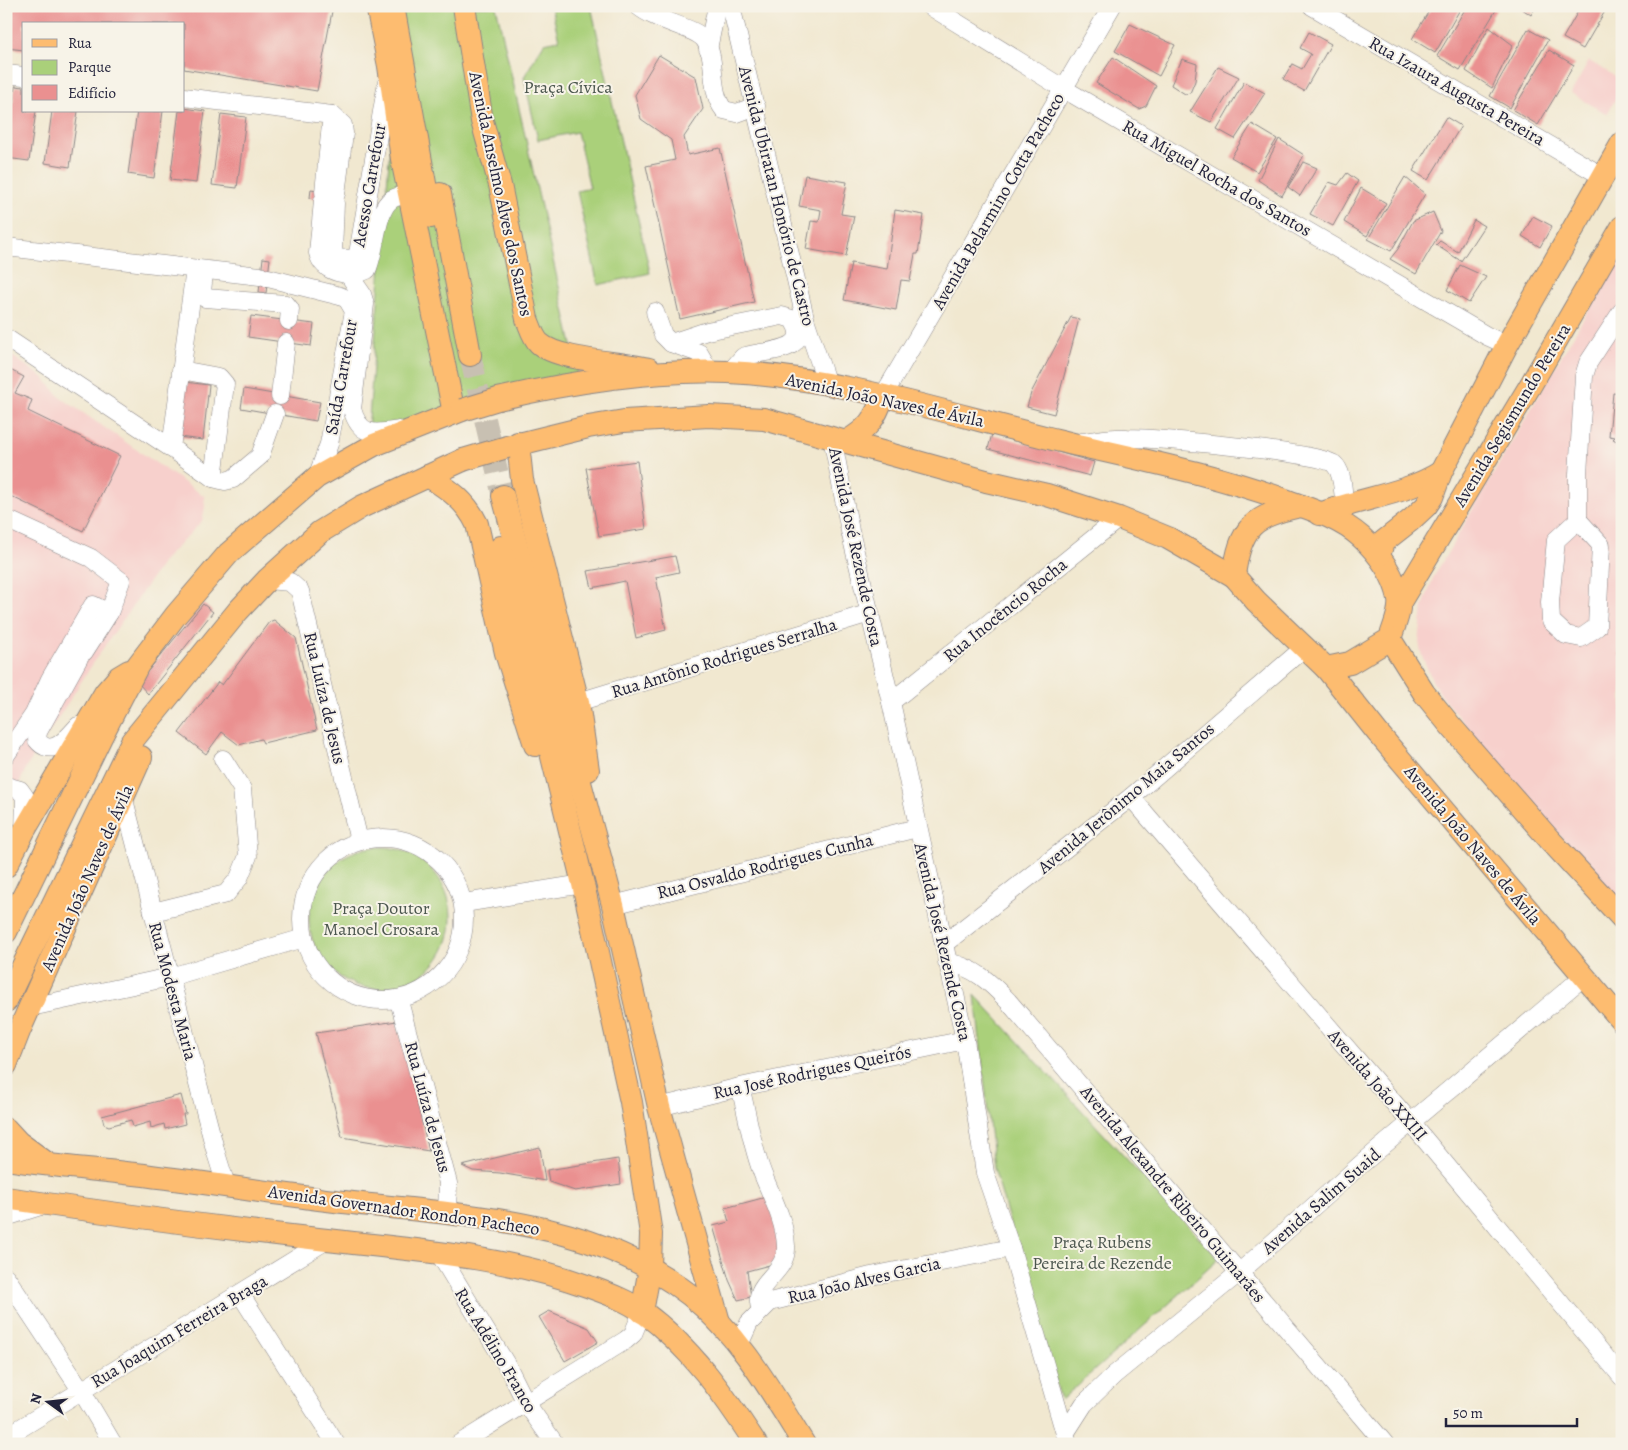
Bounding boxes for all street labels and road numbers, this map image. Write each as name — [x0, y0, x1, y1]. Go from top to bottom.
street label: Rua Izaura Augusta Pereira — [1365, 31, 1550, 152]
street label: Avenida Ubiratan Honório de Castro — [733, 63, 821, 329]
street label: Avenida Anselmo Alves dos Santos — [463, 68, 539, 319]
street label: Avenida Belarmino Cotta Pacheco — [925, 88, 1070, 315]
street label: Rua Miguel Rocha dos Santos — [1118, 114, 1316, 242]
street label: Acesso Carrefour — [346, 121, 392, 250]
street label: Saída Carrefour — [319, 317, 363, 437]
street label: Avenida Segismundo Pereira — [1447, 318, 1577, 512]
street label: Avenida João Naves de Ávila — [783, 367, 987, 433]
street label: Avenida José Rezende Costa — [823, 444, 889, 649]
street label: Rua Inocêncio Rocha — [938, 552, 1072, 667]
street label: Rua Antônio Rodrigues Serralha — [608, 612, 840, 704]
street label: Rua Luíza de Jesus — [298, 630, 352, 766]
street label: Avenida Jerônimo Maia Santos — [1032, 717, 1219, 880]
street label: Avenida João Naves de Ávila — [1398, 759, 1548, 931]
street label: Avenida João Naves de Ávila — [35, 780, 139, 976]
street label: Rua Osvaldo Rodrigues Cunha — [654, 827, 876, 905]
street label: Avenida José Rezende Costa — [908, 839, 978, 1044]
street label: Rua Modesta Maria — [143, 919, 203, 1064]
street label: Avenida João XXIII — [1322, 1023, 1433, 1146]
street label: Rua Luíza de Jesus — [399, 1039, 457, 1175]
street label: Rua José Rodrigues Queirós — [711, 1039, 913, 1105]
street label: Avenida Alexandre Ribeiro Guimarães — [1074, 1079, 1271, 1308]
street label: Avenida Salim Suaid — [1256, 1142, 1386, 1260]
street label: Avenida Governador Rondon Pacheco — [266, 1179, 541, 1241]
street label: Rua João Alves Garcia — [785, 1251, 943, 1309]
street label: Rua Joaquim Ferreira Braga — [86, 1268, 272, 1393]
street label: Rua Adélino Franco — [449, 1283, 543, 1417]

